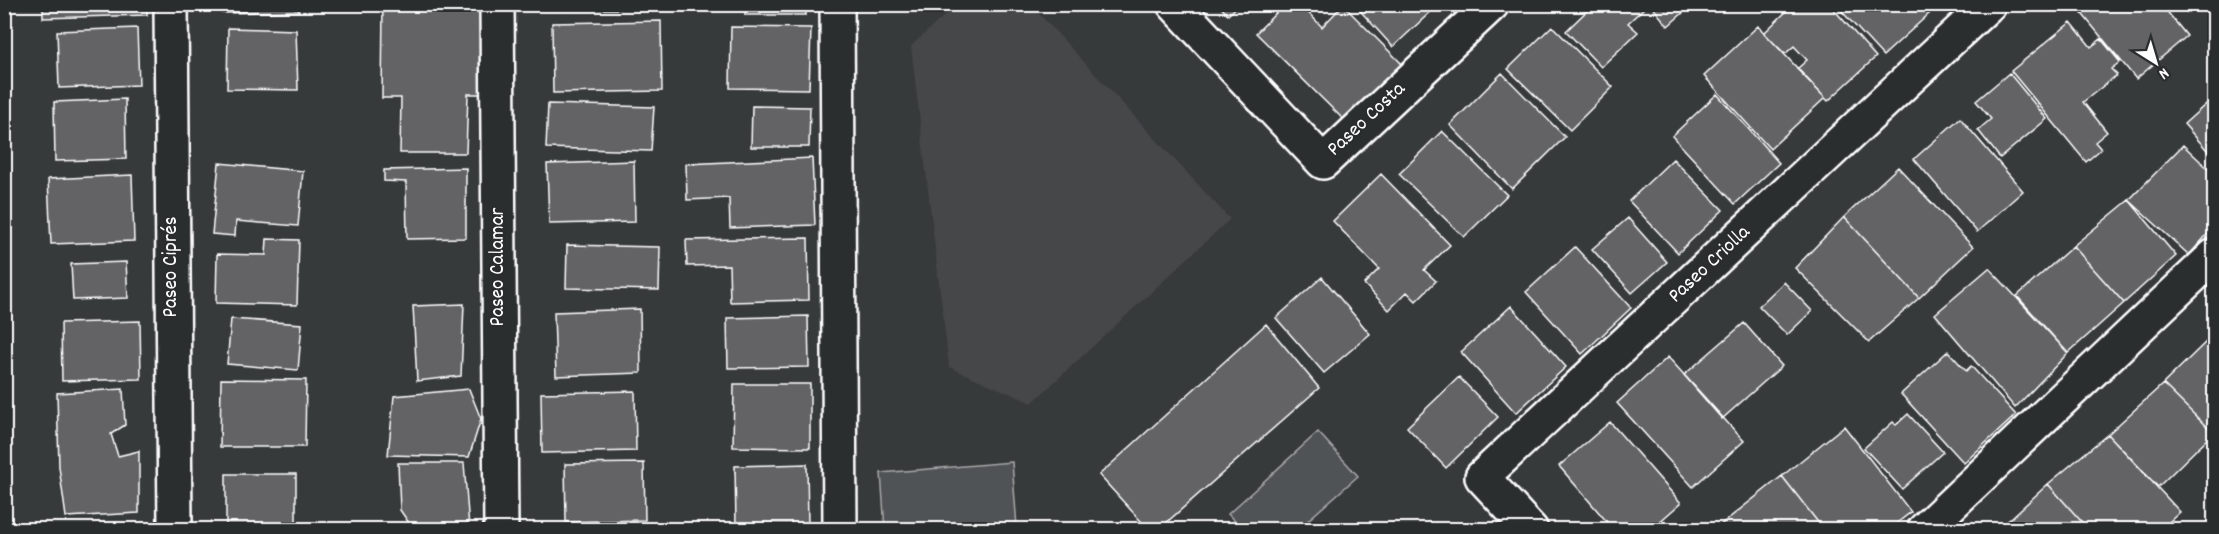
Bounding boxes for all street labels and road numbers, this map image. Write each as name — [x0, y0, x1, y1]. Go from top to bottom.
street label: Paseo Costa — [1321, 75, 1414, 164]
street label: Paseo Calamar — [484, 207, 514, 326]
street label: Paseo Ciprés — [157, 216, 187, 318]
street label: Paseo Criolla — [1662, 218, 1759, 311]

